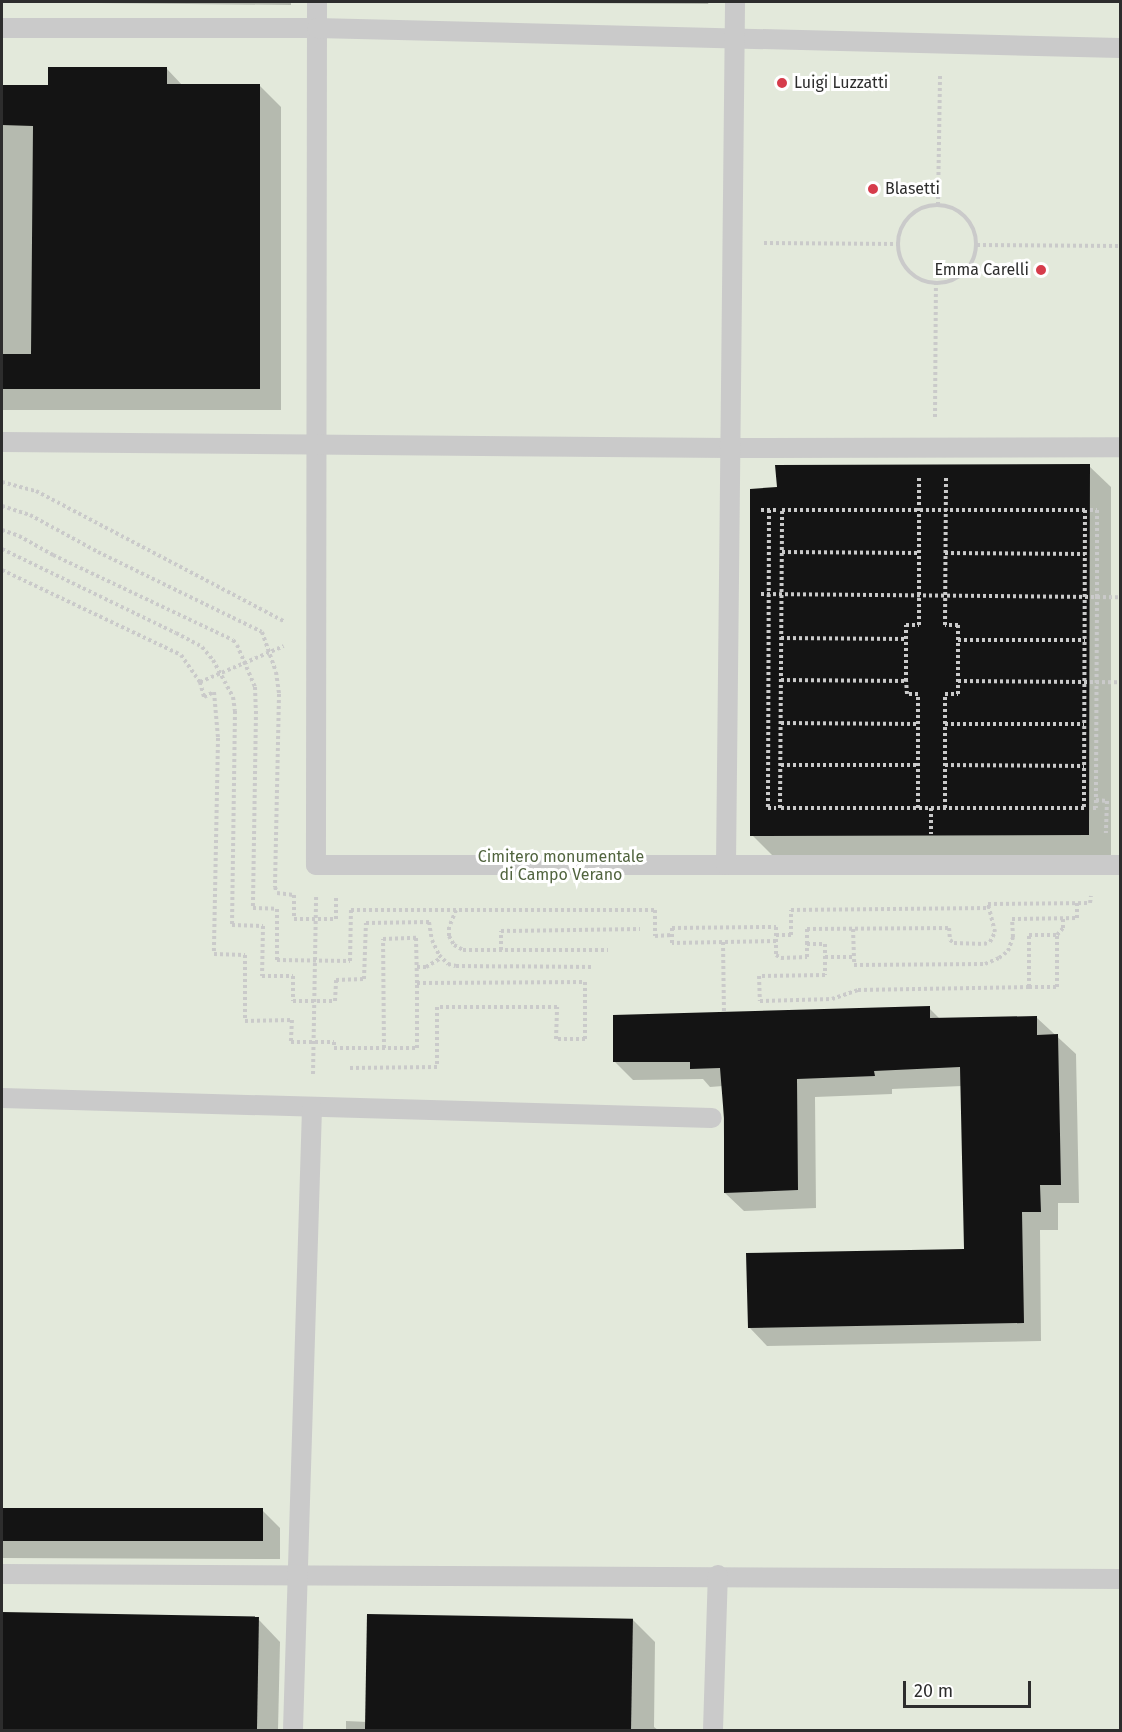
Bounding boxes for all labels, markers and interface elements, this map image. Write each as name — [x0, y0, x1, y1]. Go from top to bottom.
place label: Luigi Luzzatti — [794, 73, 888, 93]
marker: Luigi Luzzatti — [775, 76, 789, 90]
place label: Blasetti — [885, 179, 940, 199]
marker: Blasetti — [866, 182, 880, 196]
place label: Emma Carelli — [934, 260, 1029, 280]
marker: Emma Carelli — [1034, 263, 1048, 277]
park label: Cimitero monumentale di Campo Verano — [478, 847, 644, 885]
scale bar — [906, 1669, 1034, 1707]
text: 20 m — [914, 1680, 953, 1702]

